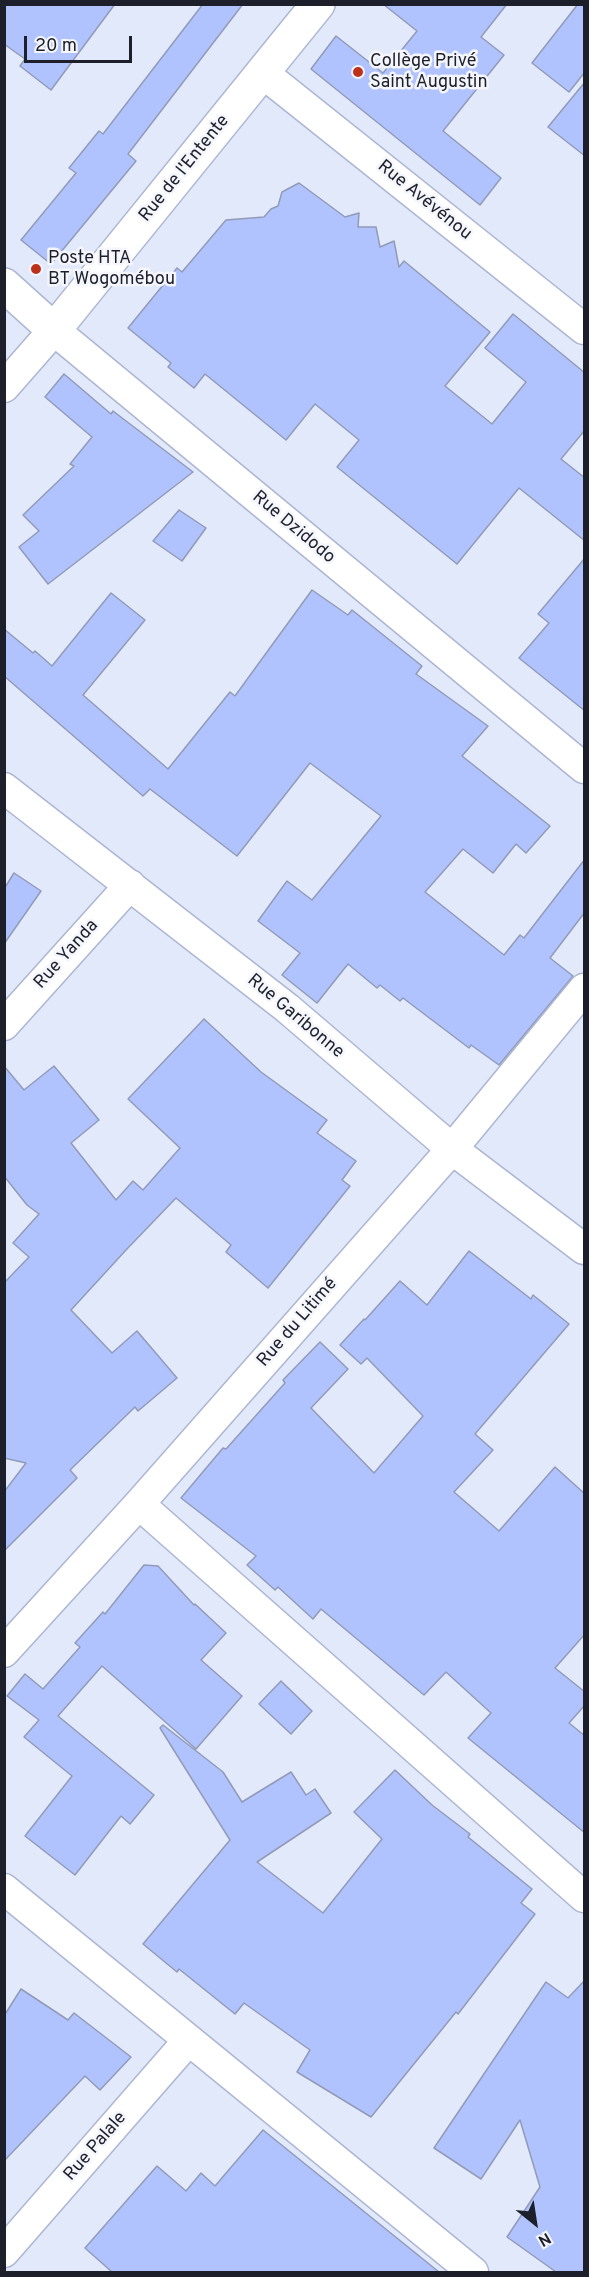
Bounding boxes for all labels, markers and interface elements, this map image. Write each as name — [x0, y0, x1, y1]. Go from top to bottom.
scale bar — [27, 24, 135, 62]
text: 20 m — [35, 35, 77, 58]
place label: Collège Privé Saint Augustin — [370, 51, 488, 94]
marker: Collège Privé Saint Augustin — [351, 65, 365, 79]
street label: Rue de l'Entente — [135, 111, 235, 227]
street label: Rue Avévénou — [372, 156, 476, 246]
place label: Poste HTA BT Wogomébou — [48, 248, 175, 290]
marker: Poste HTA BT Wogomébou — [29, 262, 43, 276]
street label: Rue Dzidodo — [247, 487, 339, 569]
street label: Rue Yanda — [30, 916, 104, 994]
street label: Rue Garibonne — [242, 970, 348, 1064]
street label: Rue du Litimé — [253, 1274, 343, 1372]
street label: Rue Palale — [60, 2108, 132, 2186]
north arrow — [505, 2193, 565, 2253]
text: N — [534, 2227, 554, 2250]

